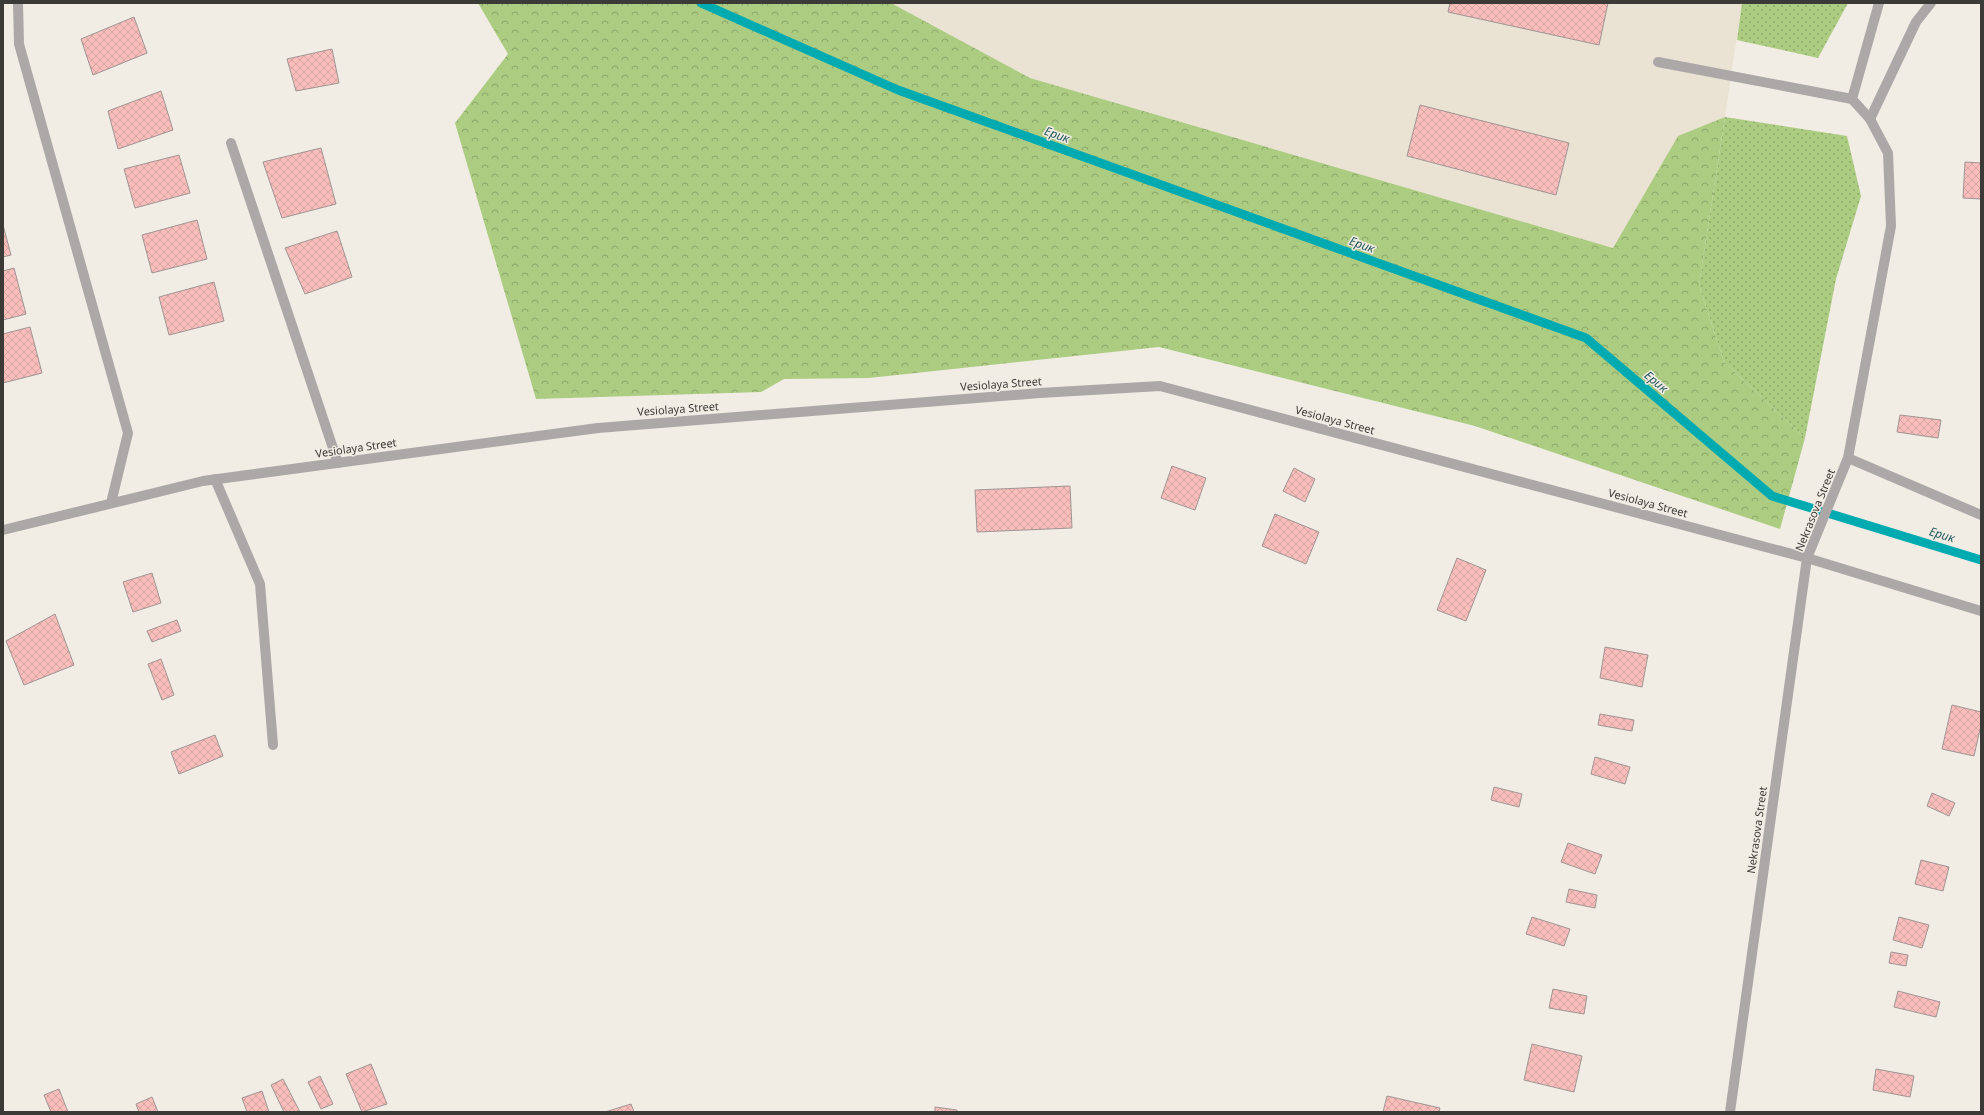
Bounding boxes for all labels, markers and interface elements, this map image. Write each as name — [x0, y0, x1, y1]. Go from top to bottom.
water label: Ерик — [1042, 122, 1073, 147]
water label: Ерик — [1347, 232, 1378, 257]
water label: Ерик — [1641, 367, 1672, 397]
street label: Vesiolaya Street — [960, 373, 1042, 394]
street label: Vesiolaya Street — [637, 398, 719, 419]
street label: Vesiolaya Street — [1294, 402, 1377, 437]
street label: Vesiolaya Street — [314, 434, 397, 461]
street label: Nekrasova Street — [1791, 466, 1838, 553]
street label: Vesiolaya Street — [1607, 485, 1690, 520]
water label: Ерик — [1927, 523, 1958, 547]
street label: Nekrasova Street — [1743, 785, 1770, 875]

